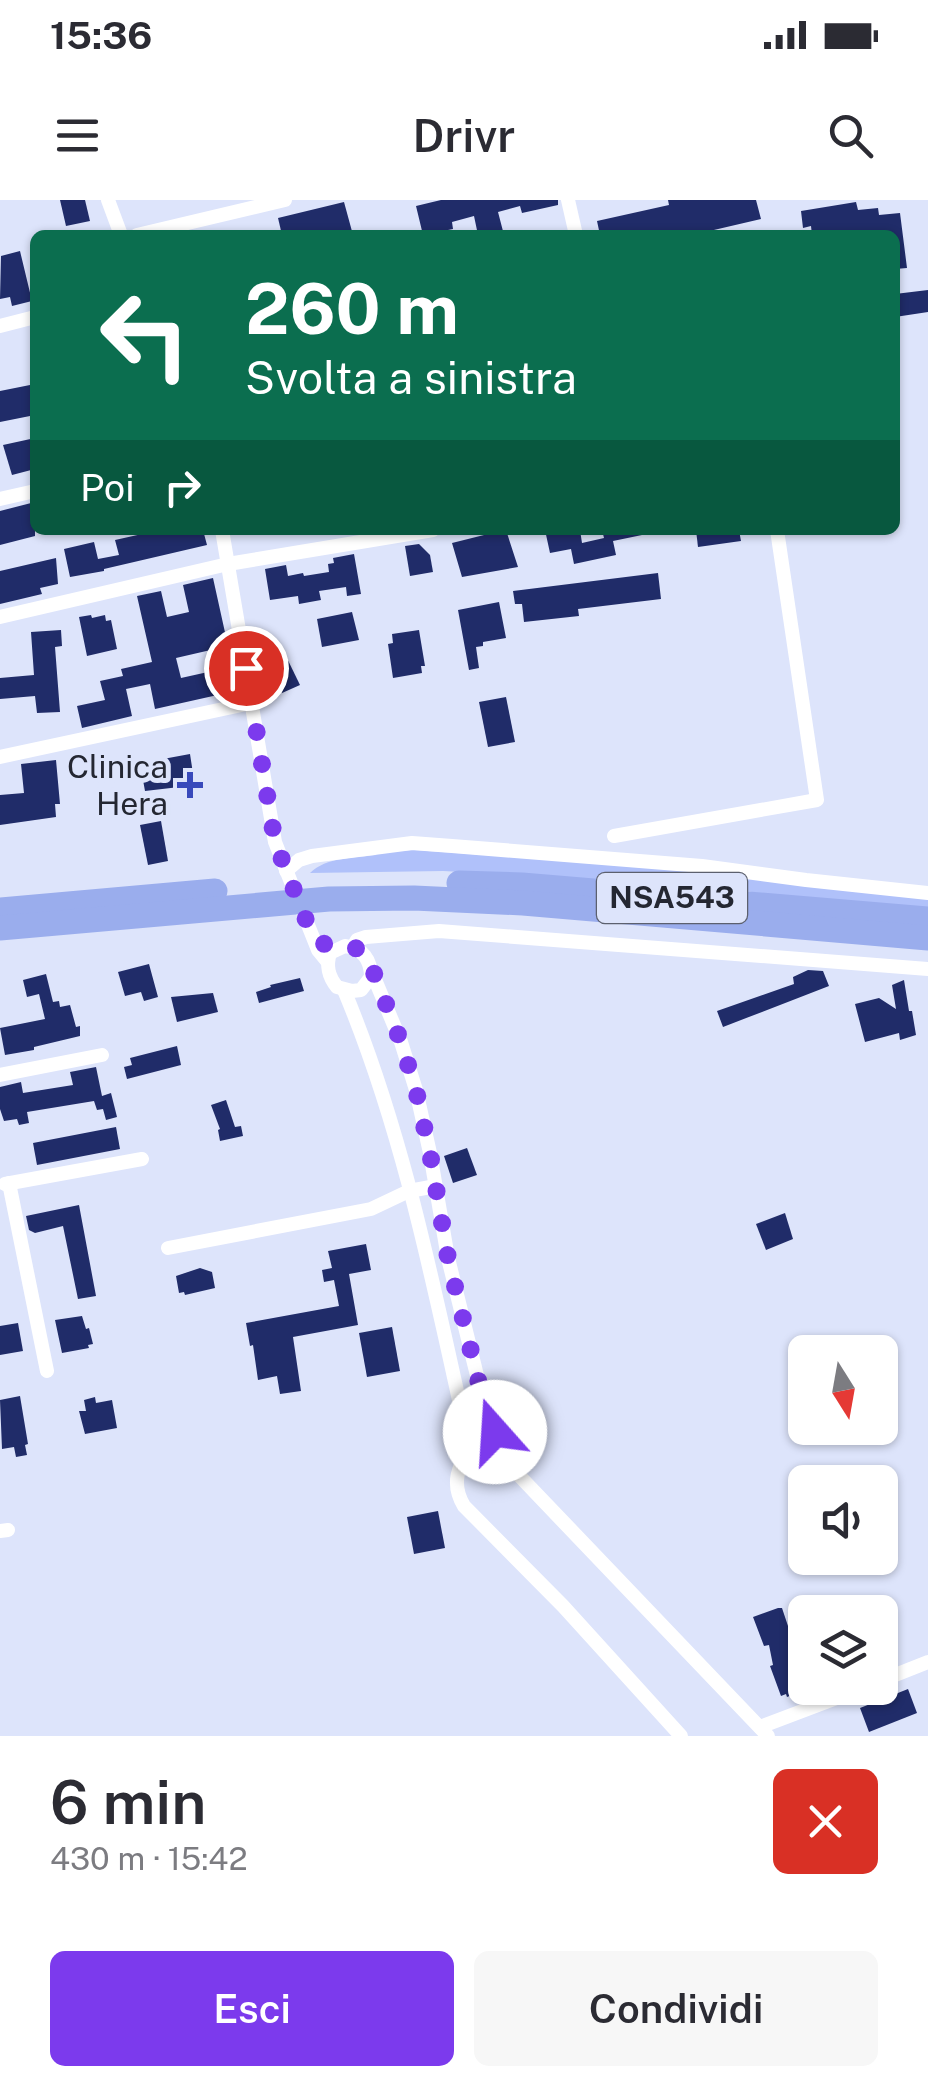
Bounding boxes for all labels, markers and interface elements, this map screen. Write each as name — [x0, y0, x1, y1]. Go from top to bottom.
text: 15:36 — [50, 13, 152, 58]
icon: menu — [50, 108, 105, 163]
icon: search — [823, 108, 878, 163]
text: Drivr — [413, 109, 515, 162]
text: 260 m — [245, 267, 459, 350]
icon: left — [80, 270, 210, 400]
text: Svolta a sinistra — [245, 351, 577, 404]
icon: right — [155, 460, 210, 515]
text: Poi — [80, 465, 135, 510]
pin — [204, 626, 289, 711]
icon: arrive — [219, 641, 274, 696]
place label: Clinica Hera — [67, 748, 168, 822]
marker: Clinica Hera — [177, 772, 203, 798]
road number: NSA543 — [597, 873, 747, 923]
north arrow — [788, 1335, 898, 1445]
map controls — [788, 1335, 898, 1705]
position arrow — [443, 1380, 547, 1484]
button: sound — [788, 1465, 898, 1575]
button: layers — [788, 1595, 898, 1705]
text: 6 min — [50, 1767, 206, 1838]
button: close — [773, 1769, 878, 1874]
text: 430 m · 15:42 — [50, 1840, 248, 1877]
button: Esci — [50, 1951, 454, 2066]
button: Condividi — [474, 1951, 878, 2066]

